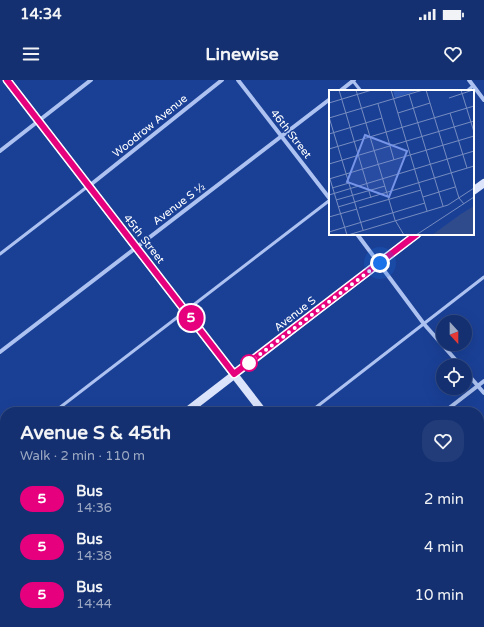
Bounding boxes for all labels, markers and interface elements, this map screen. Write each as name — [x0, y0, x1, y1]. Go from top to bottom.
text: 14:34 — [20, 5, 62, 23]
icon: menu — [20, 43, 42, 65]
text: Linewise — [205, 43, 279, 65]
icon: heart — [442, 43, 464, 65]
inset map — [329, 90, 474, 235]
street label: Woodrow Avenue — [110, 92, 190, 160]
street label: 46th Street — [268, 107, 314, 161]
street label: Avenue S ½ — [150, 180, 208, 228]
street label: 45th Street — [121, 212, 167, 266]
your location — [370, 253, 390, 273]
street label: Avenue S — [272, 294, 318, 334]
line badge: 5 — [178, 305, 204, 331]
text: 5 — [187, 309, 195, 326]
north arrow — [436, 315, 472, 351]
map controls — [436, 315, 472, 395]
unlabelled marker — [240, 354, 258, 372]
button: locate — [436, 359, 472, 395]
button: heart — [422, 420, 464, 462]
text: Avenue S & 45th — [20, 422, 171, 444]
text: Walk · 2 min · 110 m — [20, 448, 145, 464]
text: Bus — [76, 482, 103, 500]
text: 5 — [38, 490, 46, 507]
text: 2 min — [424, 490, 464, 508]
text: 14:36 — [76, 500, 112, 516]
text: Bus — [76, 530, 103, 548]
text: 5 — [38, 538, 46, 555]
text: 4 min — [424, 538, 464, 556]
text: 14:38 — [76, 548, 112, 564]
text: Bus — [76, 578, 103, 596]
text: 5 — [38, 586, 46, 603]
text: 10 min — [415, 586, 464, 604]
text: 14:44 — [76, 596, 112, 612]

